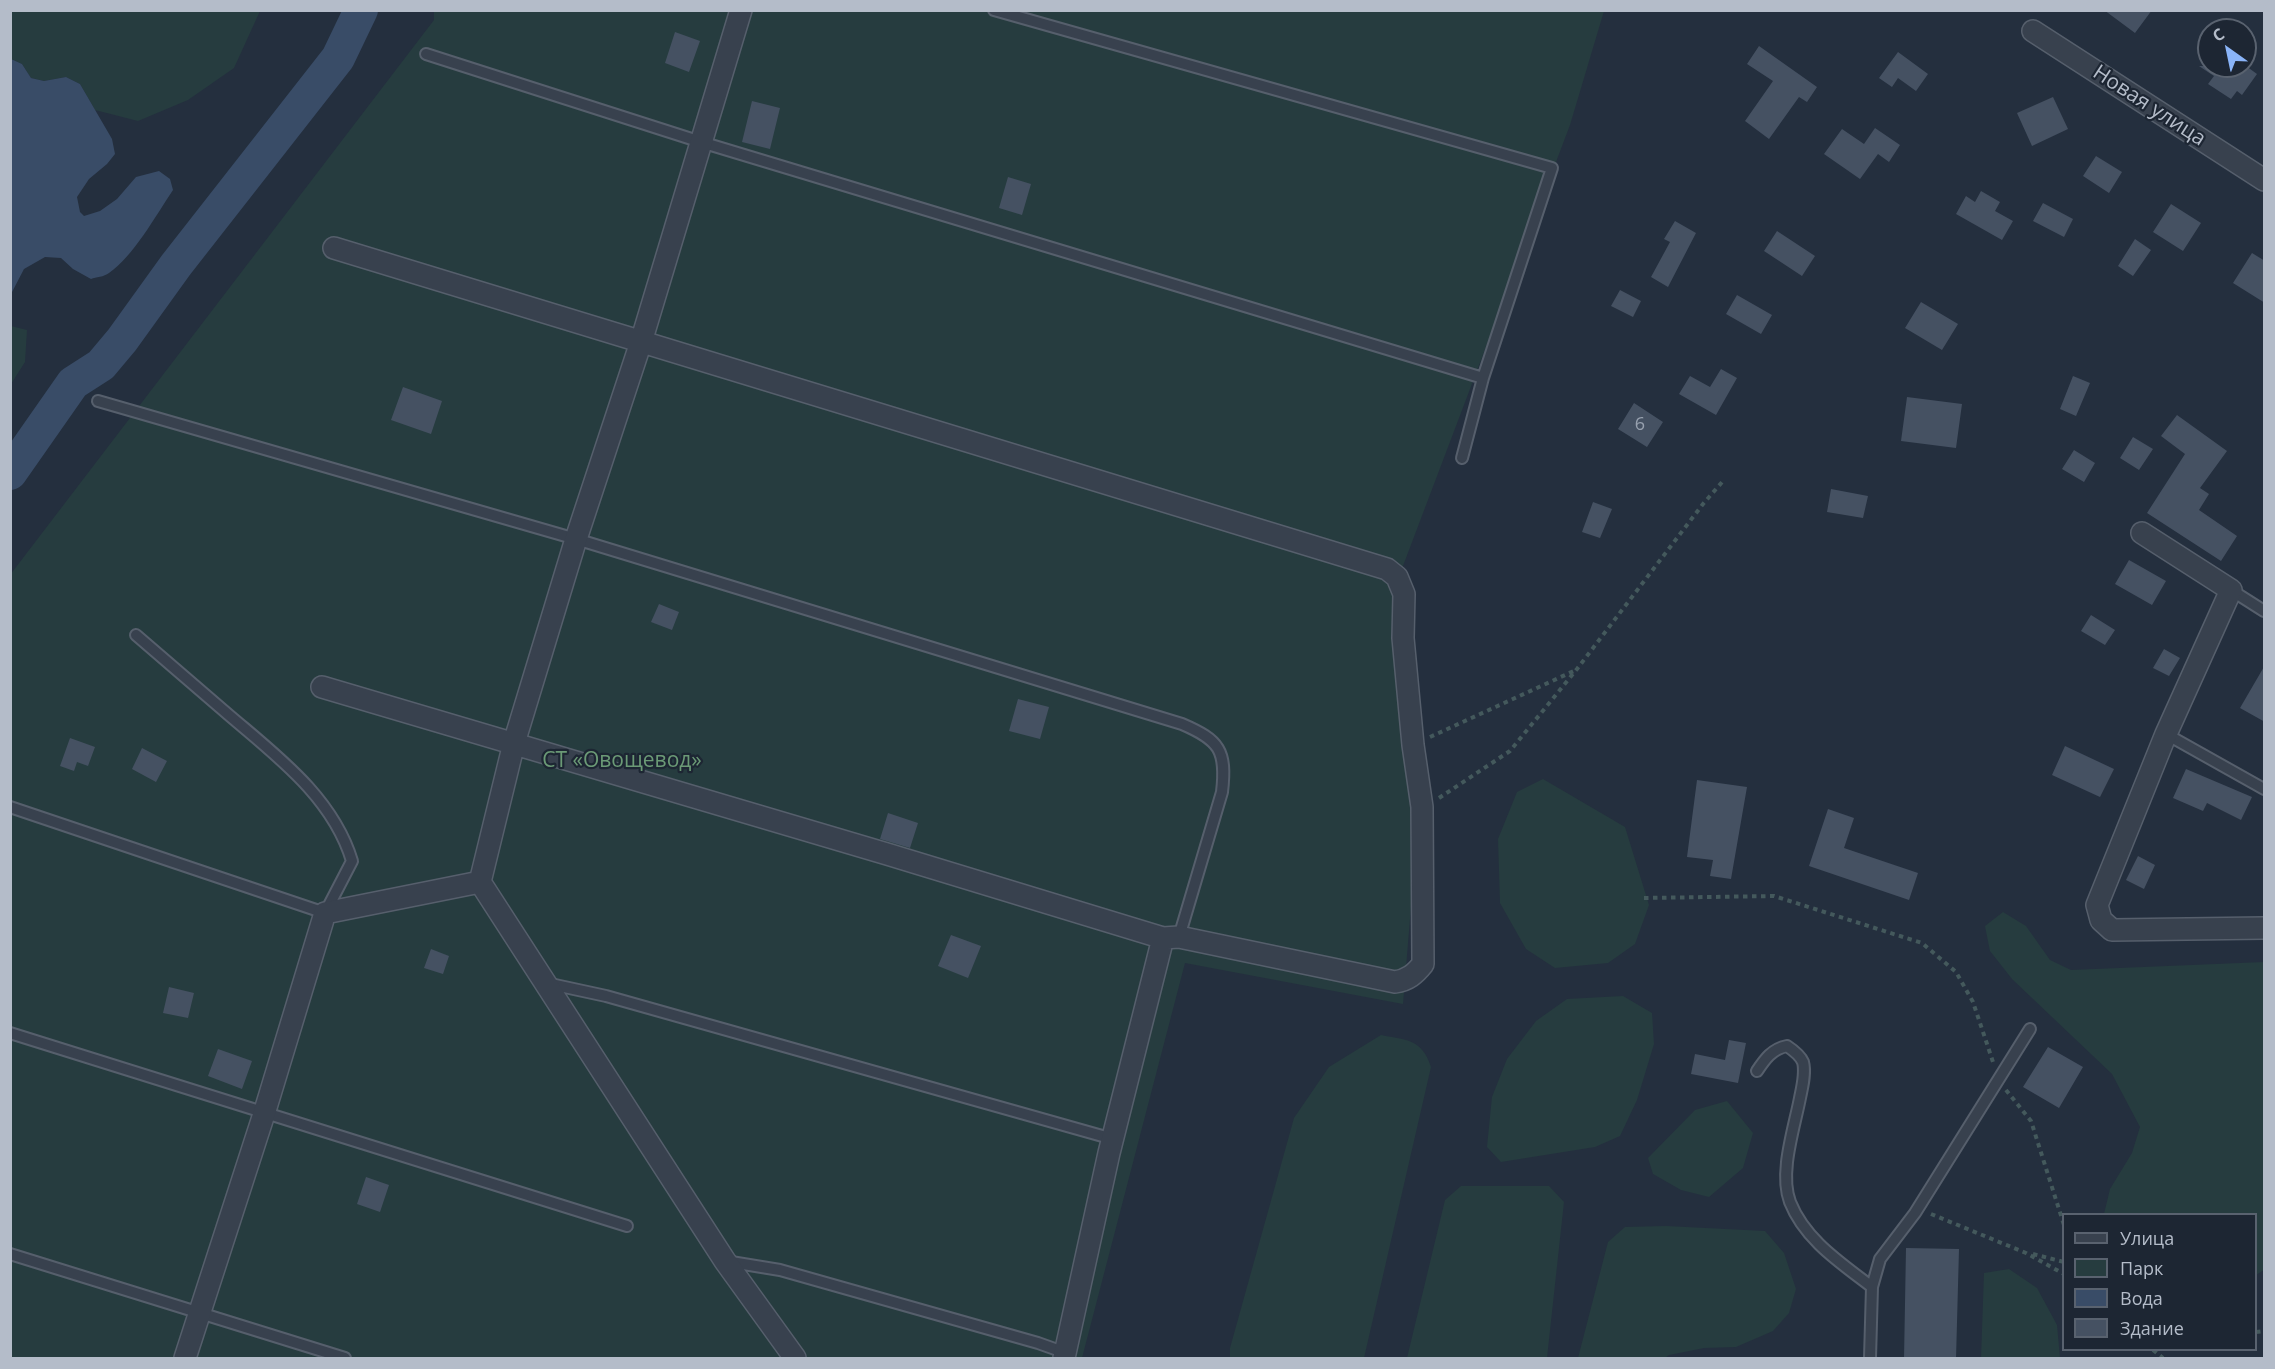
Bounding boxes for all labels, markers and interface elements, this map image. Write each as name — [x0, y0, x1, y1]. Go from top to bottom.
north arrow — [2197, 18, 2257, 78]
text: С — [2208, 23, 2229, 47]
street label: Новая улица — [2088, 60, 2210, 152]
house number: 6 — [1635, 414, 1645, 436]
park label: СТ «Овощевод» — [542, 748, 702, 774]
legend — [2062, 1213, 2257, 1351]
text: Улица — [2120, 1226, 2174, 1250]
text: Парк — [2120, 1256, 2163, 1280]
text: Вода — [2120, 1286, 2163, 1310]
text: Здание — [2120, 1316, 2184, 1340]

